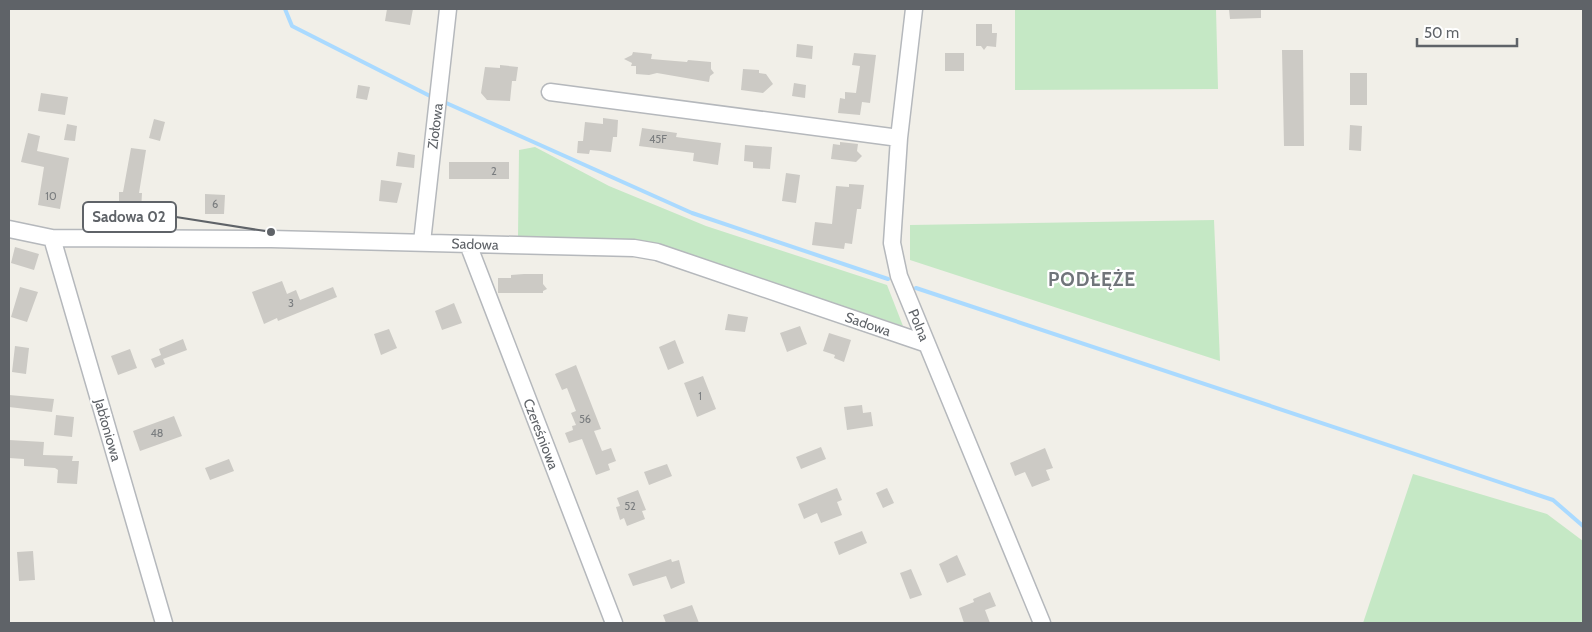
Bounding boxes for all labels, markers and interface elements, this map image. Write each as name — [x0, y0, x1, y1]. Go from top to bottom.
scale bar — [1417, 15, 1517, 47]
text: 50 m — [1424, 24, 1459, 42]
street label: Ziołowa — [423, 102, 447, 150]
house number: 45F — [649, 132, 667, 146]
house number: 2 — [491, 164, 497, 178]
house number: 10 — [45, 189, 57, 203]
house number: 6 — [212, 197, 218, 211]
callout: Sadowa 02 — [83, 202, 176, 232]
text: Sadowa 02 — [92, 208, 166, 226]
street label: Sadowa — [451, 234, 499, 254]
district label: PODŁĘŻE — [1048, 268, 1136, 291]
house number: 3 — [288, 296, 294, 310]
street label: Polna — [904, 306, 934, 344]
street label: Sadowa — [843, 308, 893, 340]
house number: 1 — [698, 389, 702, 403]
street label: Jabłoniowa — [90, 396, 126, 464]
street label: Czereśniowa — [519, 396, 563, 472]
house number: 56 — [579, 412, 591, 426]
house number: 48 — [150, 426, 164, 440]
house number: 52 — [624, 499, 636, 513]

